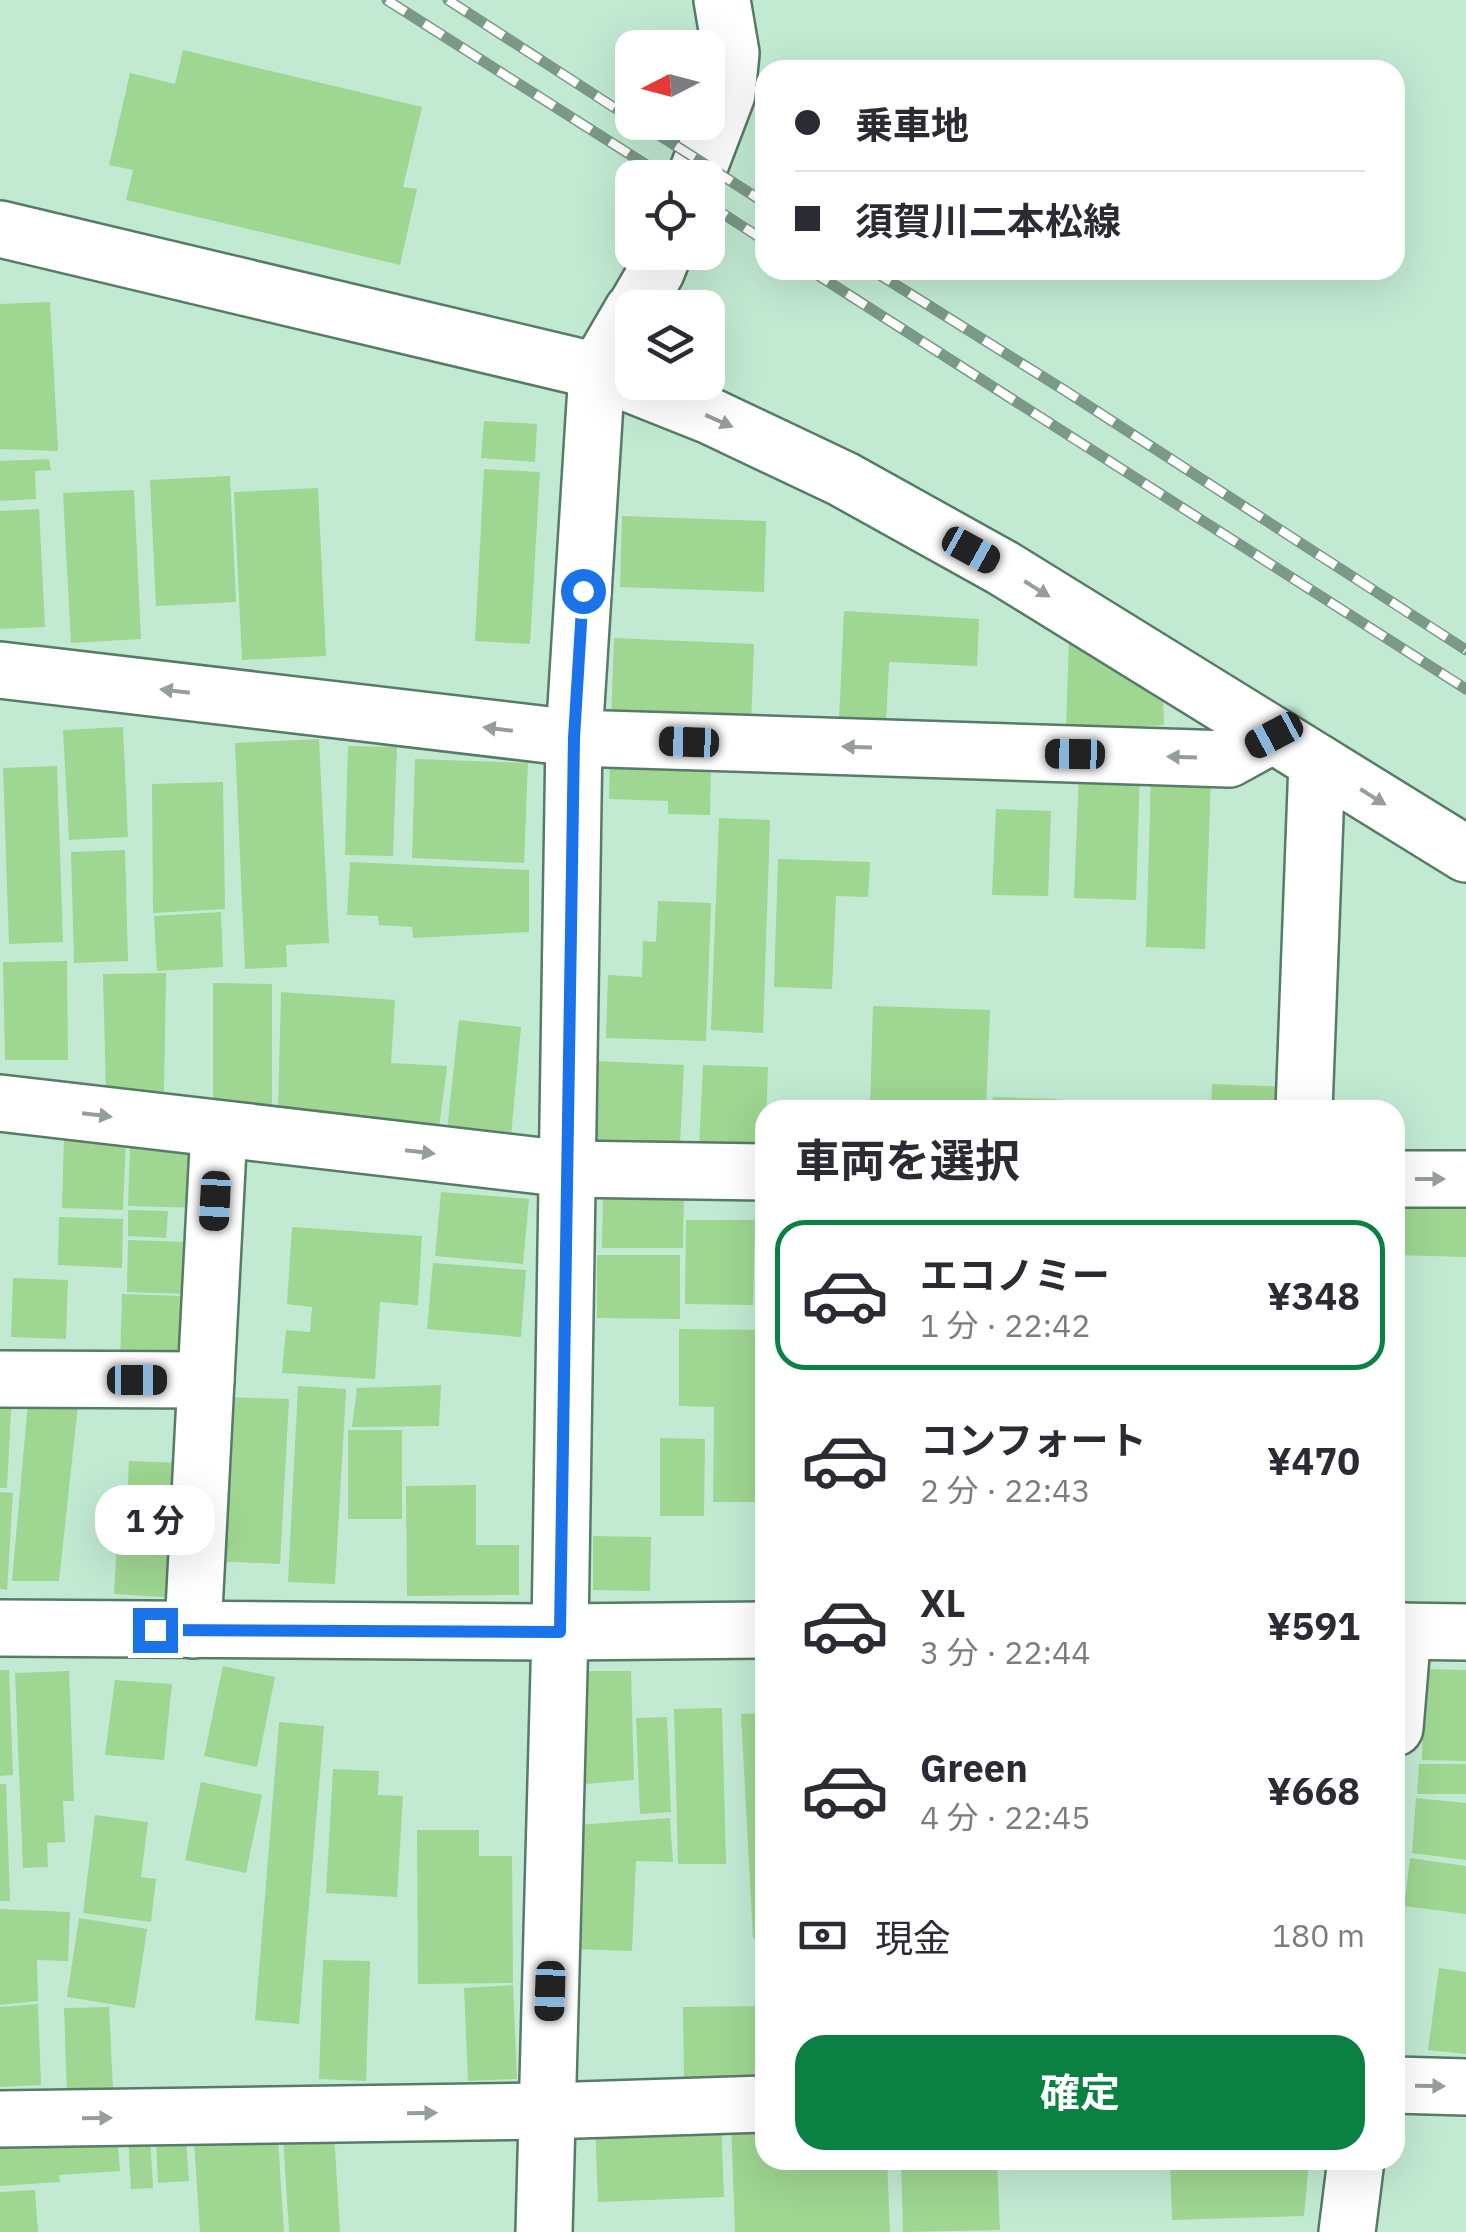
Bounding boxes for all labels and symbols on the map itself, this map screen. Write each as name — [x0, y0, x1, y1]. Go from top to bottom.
north arrow — [615, 30, 725, 140]
one-way arrow — [705, 412, 734, 429]
car — [937, 522, 1005, 578]
route start — [561, 569, 606, 614]
one-way arrow — [1024, 579, 1051, 597]
one-way arrow — [159, 683, 190, 699]
car — [1240, 708, 1308, 762]
one-way arrow — [481, 721, 513, 737]
car — [658, 726, 720, 758]
car — [1045, 738, 1105, 770]
one-way arrow — [840, 739, 872, 755]
one-way arrow — [1165, 749, 1197, 765]
one-way arrow — [1359, 787, 1387, 805]
one-way arrow — [81, 1107, 113, 1123]
one-way arrow — [404, 1144, 436, 1160]
car — [198, 1170, 232, 1232]
one-way arrow — [1415, 1171, 1447, 1187]
car — [107, 1365, 167, 1395]
callout: 1 分 — [95, 1485, 215, 1555]
route end — [133, 1608, 178, 1653]
car — [534, 1960, 566, 2022]
one-way arrow — [1415, 2078, 1447, 2094]
one-way arrow — [407, 2105, 439, 2121]
one-way arrow — [82, 2109, 114, 2125]

